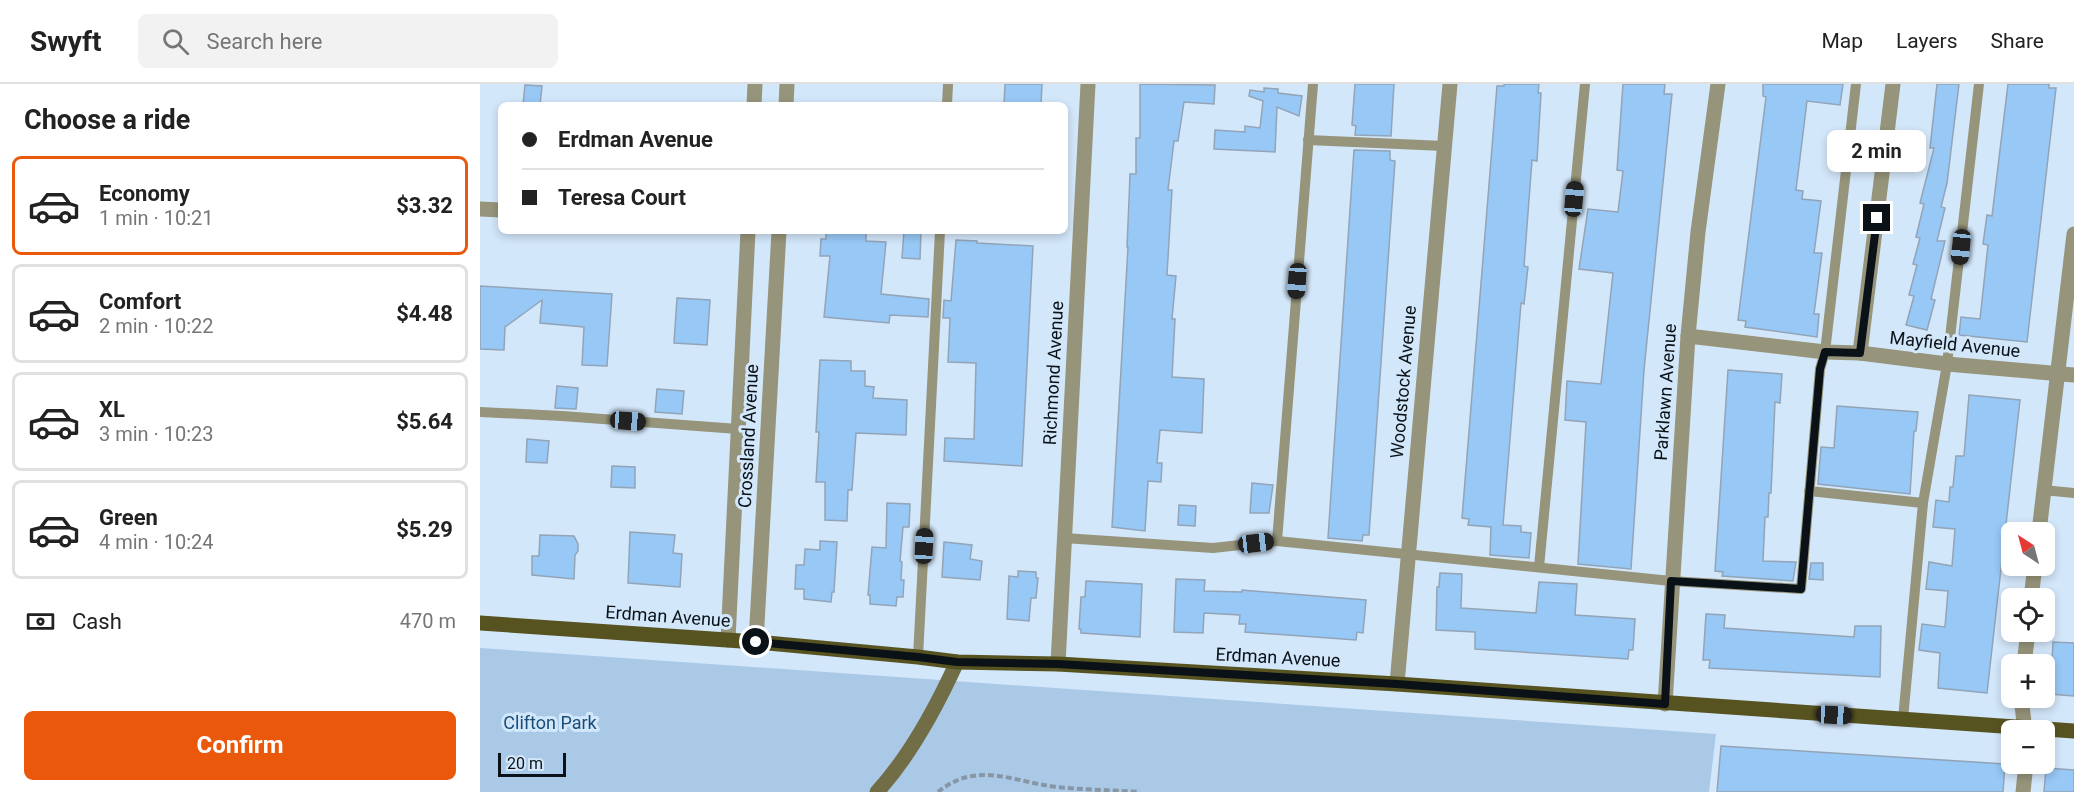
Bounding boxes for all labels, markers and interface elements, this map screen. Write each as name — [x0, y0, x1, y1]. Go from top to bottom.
search box — [138, 14, 558, 68]
text: Swyft — [30, 25, 102, 58]
icon: search — [159, 25, 192, 58]
text: Search here — [207, 29, 322, 54]
text: Map — [1821, 29, 1863, 53]
text: Layers — [1896, 29, 1957, 53]
text: Share — [1990, 29, 2044, 53]
text: Choose a ride — [24, 104, 190, 136]
text: Erdman Avenue — [558, 127, 713, 152]
callout: 2 min — [1828, 131, 1926, 173]
text: 2 min — [1851, 139, 1902, 163]
icon: car — [27, 179, 81, 233]
car — [1563, 180, 1585, 218]
text: Economy — [99, 181, 190, 206]
text: Teresa Court — [558, 185, 686, 210]
text: $3.32 — [396, 193, 453, 218]
route end — [1863, 204, 1890, 231]
text: 1 min · 10:21 — [99, 206, 214, 230]
car — [1950, 228, 1972, 266]
car — [1287, 262, 1307, 300]
icon: car — [27, 287, 81, 341]
text: Comfort — [99, 289, 181, 314]
street label: Richmond Avenue — [1039, 300, 1067, 446]
text: $4.48 — [396, 301, 453, 326]
street label: Woodstock Avenue — [1386, 305, 1420, 459]
text: 2 min · 10:22 — [99, 314, 214, 338]
street label: Parklawn Avenue — [1650, 323, 1680, 461]
street label: Mayfield Avenue — [1889, 327, 2021, 361]
street label: Crossland Avenue — [734, 364, 762, 508]
icon: car — [27, 395, 81, 449]
text: XL — [99, 397, 125, 422]
text: $5.64 — [396, 409, 453, 434]
car — [609, 411, 647, 431]
text: 3 min · 10:23 — [99, 422, 214, 446]
icon: car — [27, 503, 81, 557]
text: Green — [99, 505, 158, 530]
text: $5.29 — [396, 517, 453, 542]
north arrow — [2001, 522, 2055, 576]
map controls — [2001, 522, 2055, 774]
car — [914, 528, 934, 564]
text: 4 min · 10:24 — [99, 530, 214, 554]
car — [1237, 532, 1275, 554]
button: locate — [2001, 588, 2055, 642]
street label: Erdman Avenue — [605, 601, 731, 631]
icon: cash — [24, 605, 57, 638]
text: Cash — [72, 609, 122, 634]
text: 470 m — [400, 609, 456, 633]
route start — [742, 628, 769, 655]
street label: Erdman Avenue — [1215, 643, 1341, 671]
button: + — [2001, 654, 2055, 708]
car — [1816, 705, 1852, 725]
button: Confirm — [24, 711, 456, 780]
park label: Clifton Park — [503, 712, 598, 733]
button: − — [2001, 720, 2055, 774]
scale bar — [498, 750, 566, 778]
text: 20 m — [507, 754, 543, 773]

